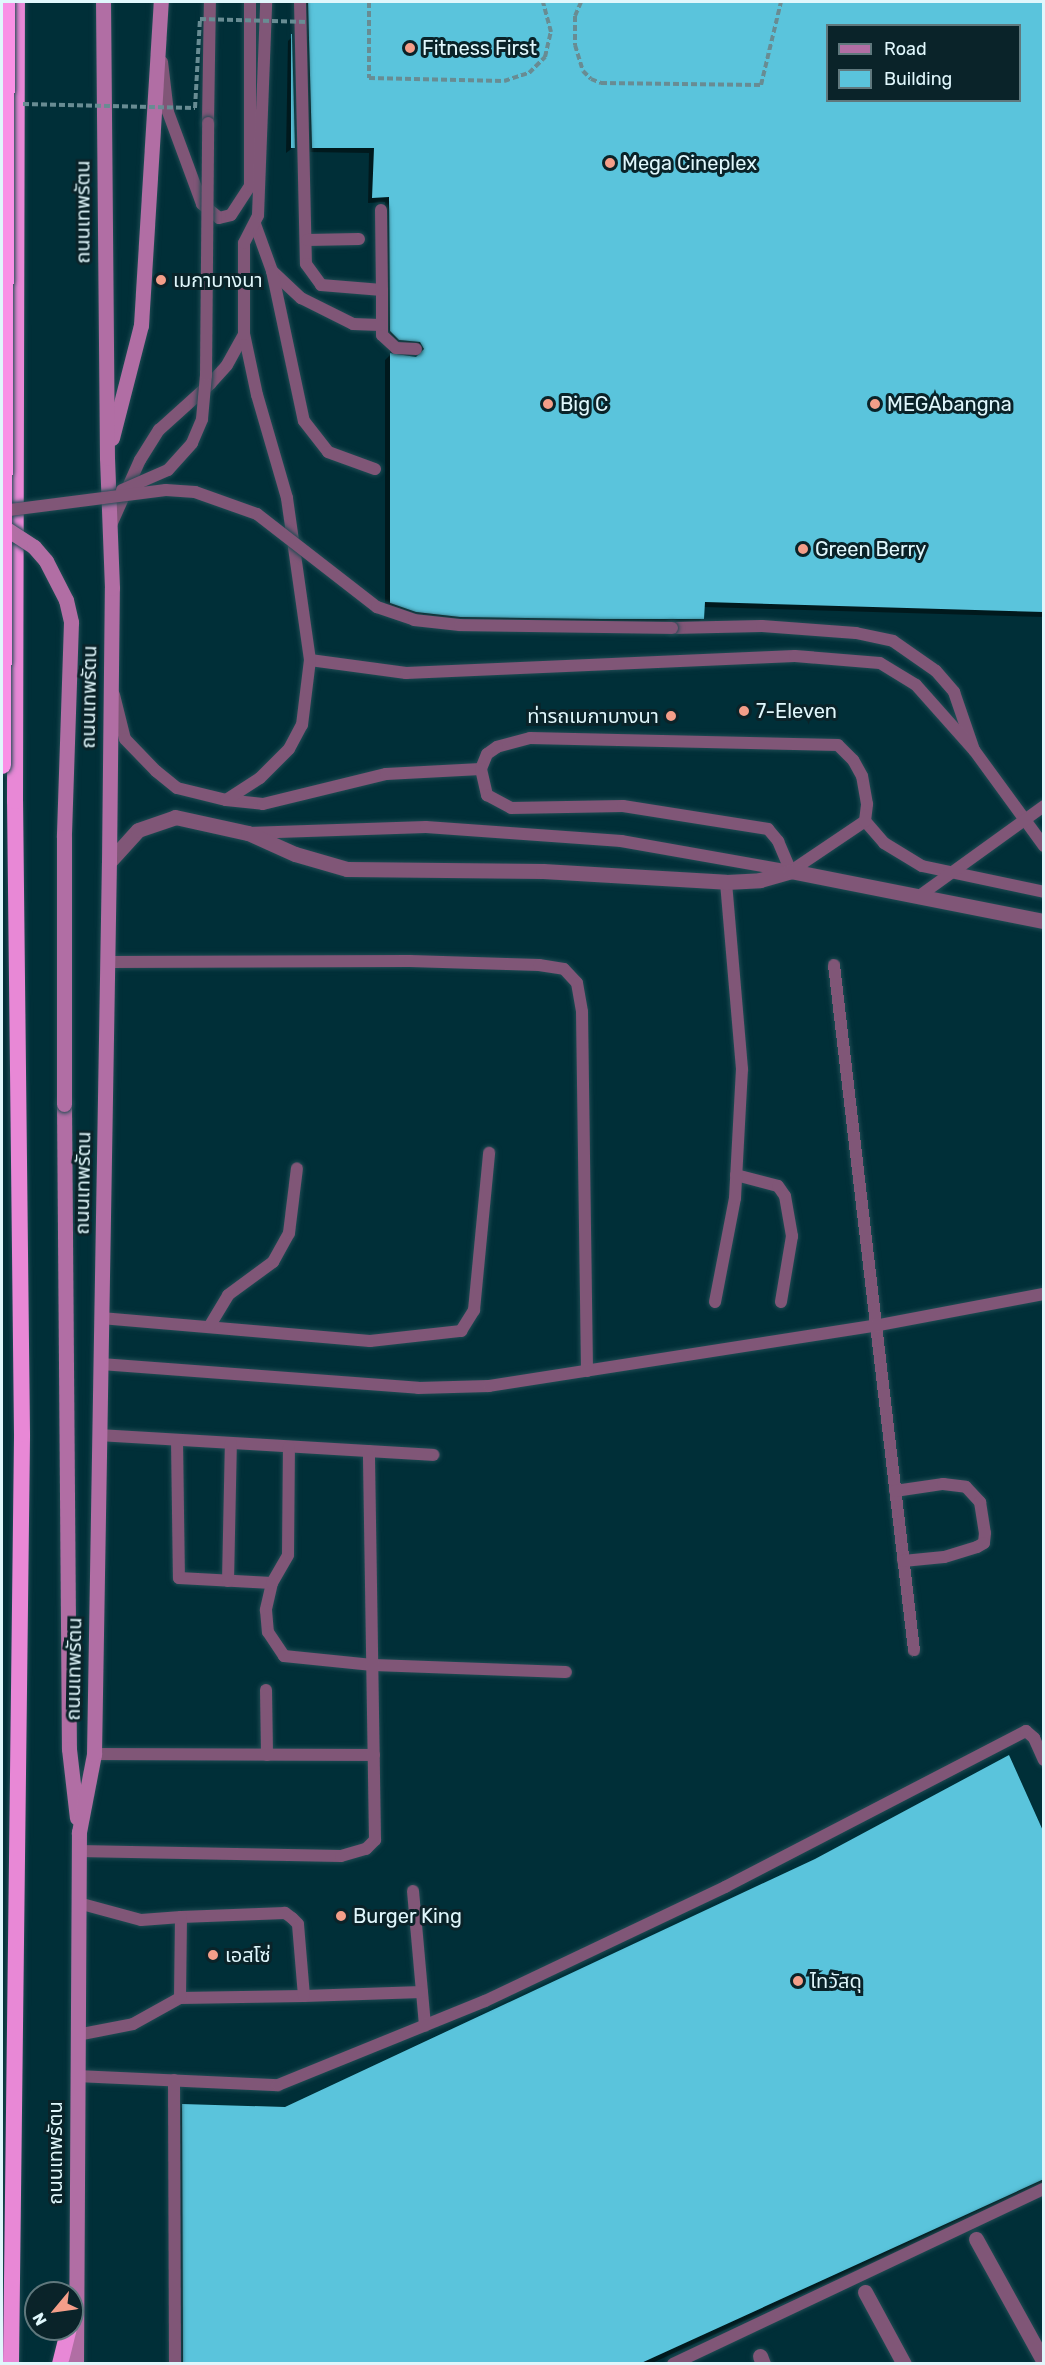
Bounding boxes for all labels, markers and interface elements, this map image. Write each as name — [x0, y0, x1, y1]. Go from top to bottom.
legend — [826, 24, 1021, 102]
place label: Fitness First — [422, 36, 537, 60]
text: Road — [884, 38, 927, 60]
marker: Fitness First — [403, 41, 417, 55]
text: Building — [884, 68, 952, 90]
place label: Mega Cineplex — [622, 151, 757, 175]
marker: Mega Cineplex — [603, 156, 617, 170]
street label: ถนนเทพรัตน — [71, 160, 95, 264]
place label: เมกาบางนา — [173, 268, 263, 292]
marker: เมกาบางนา — [154, 273, 168, 287]
place label: Big C — [560, 392, 608, 416]
place label: MEGAbangna — [887, 392, 1012, 416]
marker: Big C — [541, 397, 555, 411]
marker: MEGAbangna — [868, 397, 882, 411]
place label: Green Berry — [815, 537, 926, 561]
marker: Green Berry — [796, 542, 810, 556]
street label: ถนนเทพรัตน — [76, 645, 102, 749]
place label: 7-Eleven — [756, 699, 837, 723]
place label: ท่ารถเมกาบางนา — [527, 704, 659, 728]
marker: 7-Eleven — [737, 704, 751, 718]
marker: ท่ารถเมกาบางนา — [664, 709, 678, 723]
street label: ถนนเทพรัตน — [70, 1131, 96, 1235]
street label: ถนนเทพรัตน — [61, 1617, 87, 1721]
place label: Burger King — [353, 1904, 462, 1928]
marker: Burger King — [334, 1909, 348, 1923]
place label: เอสโซ่ — [225, 1943, 271, 1967]
marker: เอสโซ่ — [206, 1948, 220, 1962]
place label: ไทวัสดุ — [810, 1969, 862, 1993]
marker: ไทวัสดุ — [791, 1974, 805, 1988]
street label: ถนนเทพรัตน — [43, 2101, 67, 2205]
north arrow — [24, 2281, 84, 2341]
text: N — [28, 2309, 51, 2329]

